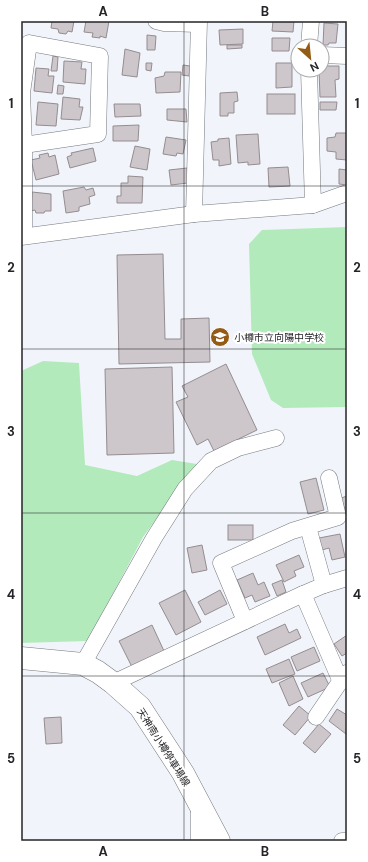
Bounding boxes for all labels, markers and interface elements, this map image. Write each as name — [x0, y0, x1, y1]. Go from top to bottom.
text: A — [98, 3, 108, 20]
text: B — [261, 3, 269, 20]
north arrow — [290, 38, 330, 78]
text: N — [308, 59, 321, 75]
text: 1 — [9, 95, 13, 112]
text: 1 — [355, 95, 359, 112]
text: 2 — [7, 259, 15, 276]
text: 2 — [353, 259, 361, 276]
school or university icon: 小樽市立向陽中学校 — [209, 326, 231, 348]
place label: 小樽市立向陽中学校 — [234, 331, 324, 344]
text: 3 — [7, 423, 15, 440]
text: 3 — [353, 423, 361, 440]
text: 4 — [7, 586, 15, 603]
text: 4 — [353, 586, 361, 603]
street label: 天神南小樽停車場線 — [134, 706, 193, 789]
text: 5 — [7, 750, 15, 767]
text: 5 — [353, 750, 361, 767]
text: A — [98, 843, 108, 860]
text: B — [261, 843, 269, 860]

